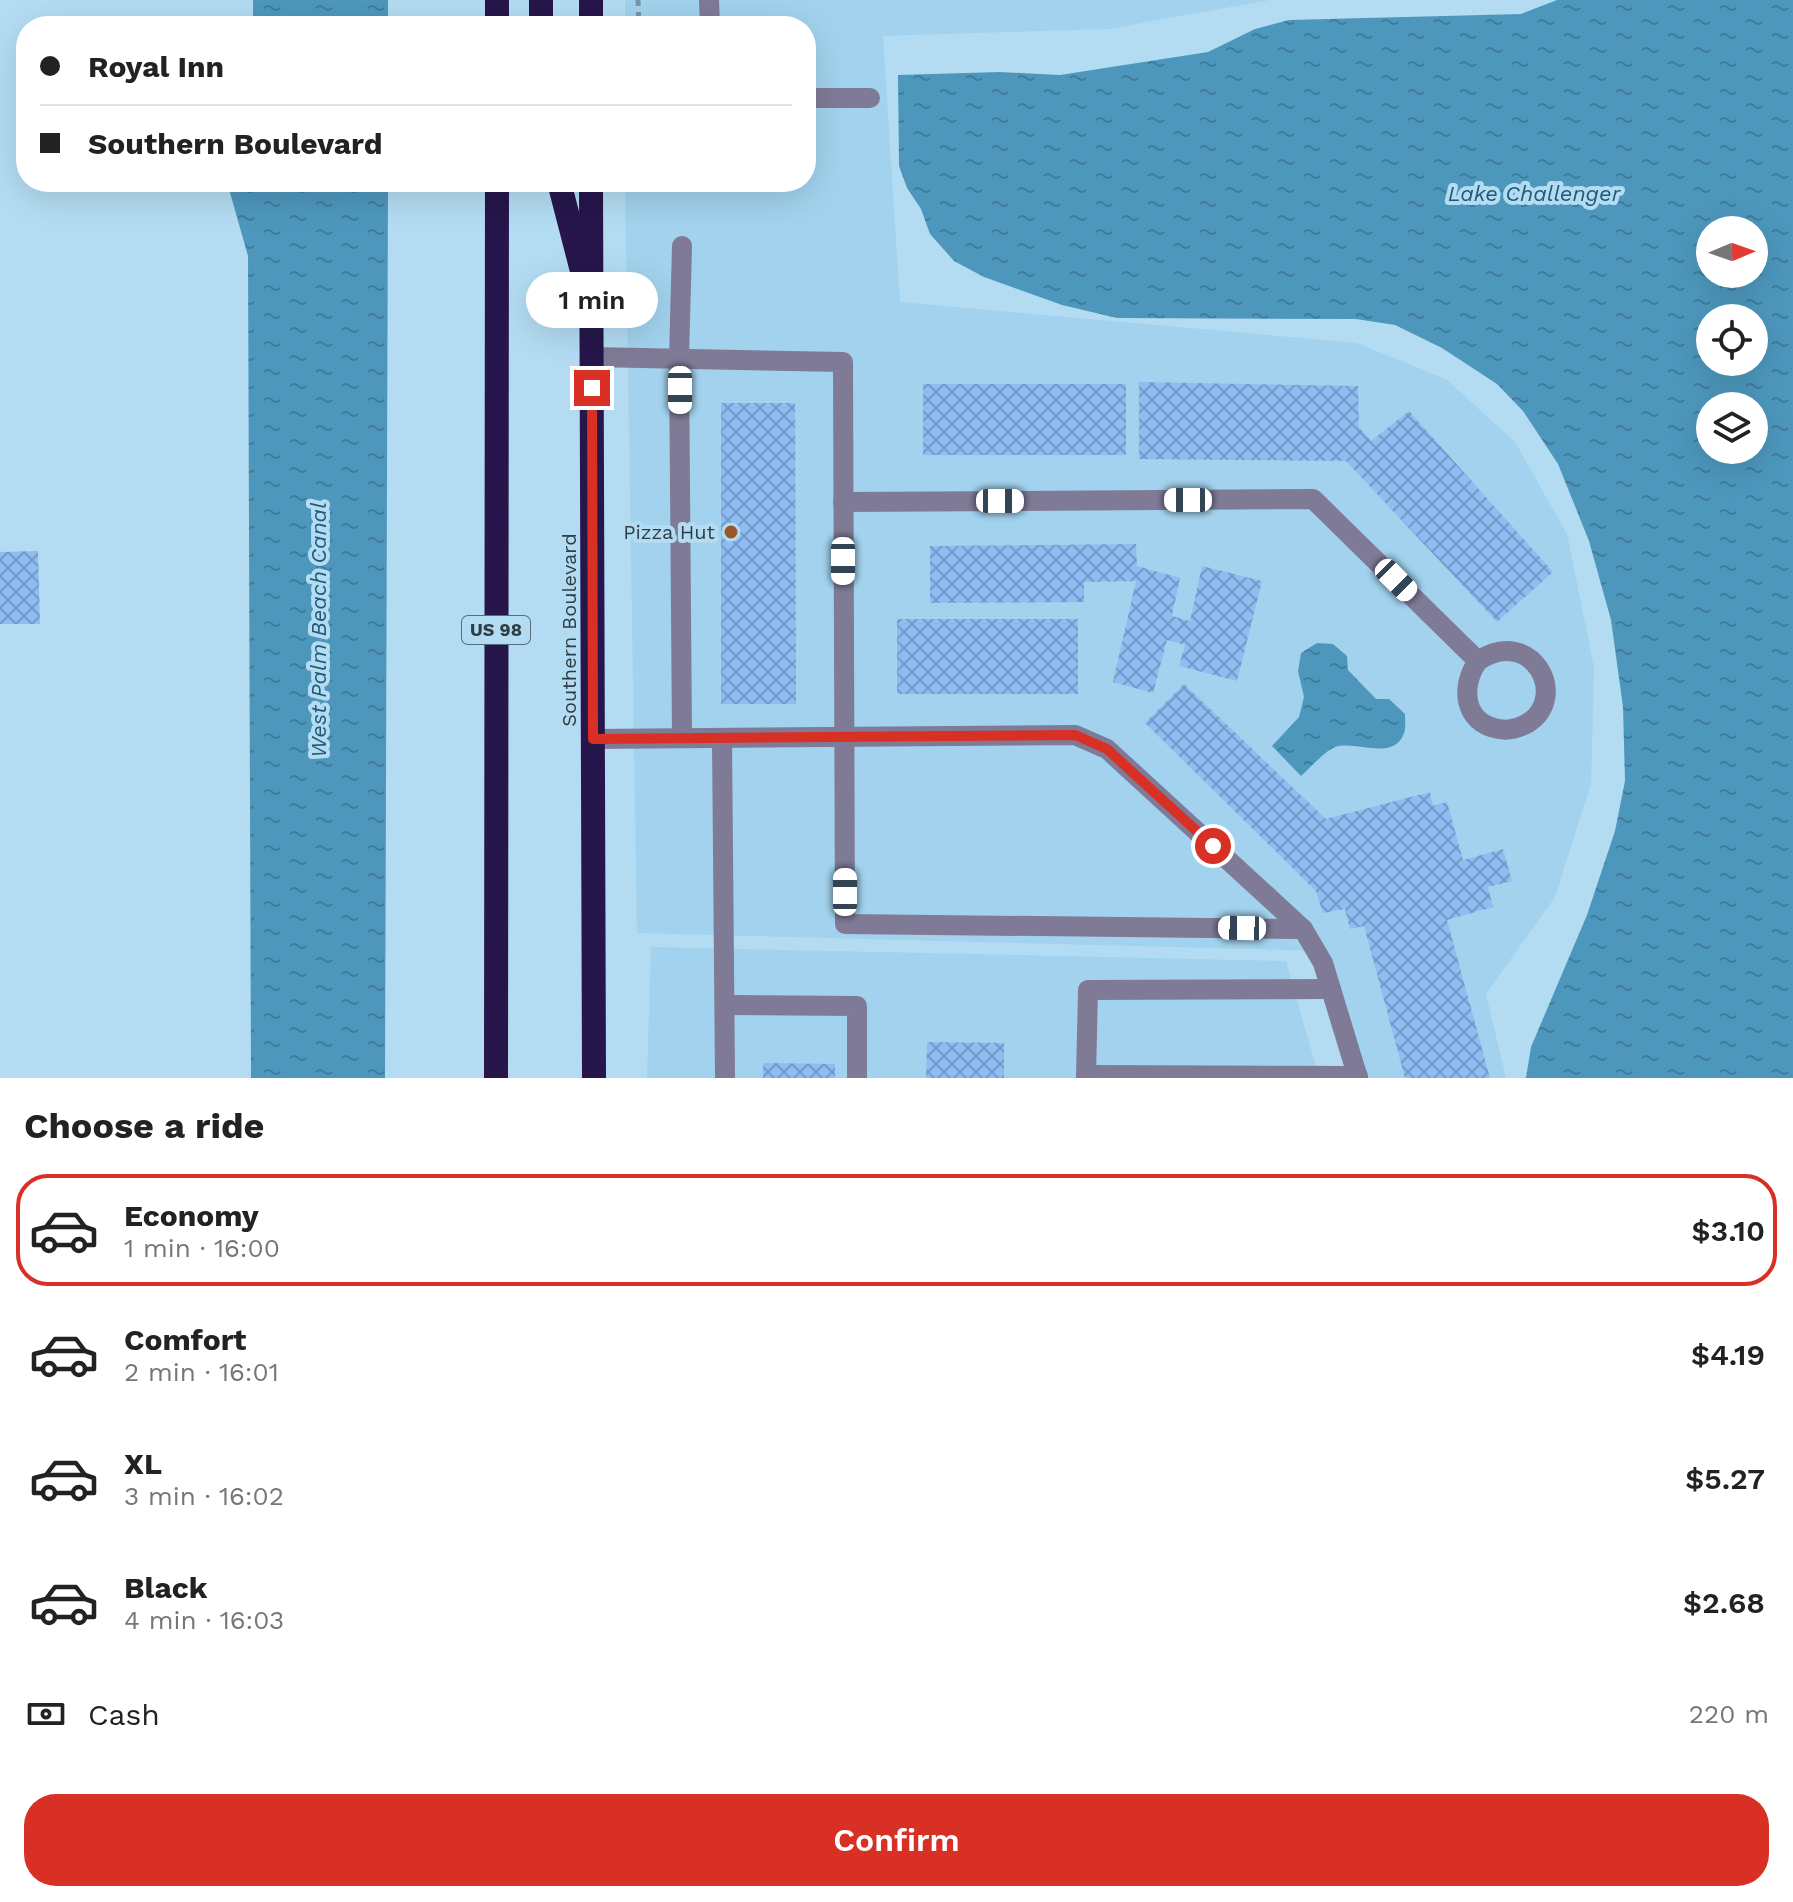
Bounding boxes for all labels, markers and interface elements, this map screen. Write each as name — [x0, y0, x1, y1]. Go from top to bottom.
text: Royal Inn — [88, 49, 224, 84]
text: Southern Boulevard — [88, 126, 383, 161]
water label: Lake Challenger — [1448, 181, 1622, 206]
north arrow — [1696, 216, 1768, 288]
map controls — [1696, 216, 1768, 464]
callout: 1 min — [526, 272, 658, 328]
text: 1 min — [559, 285, 625, 315]
button: locate — [1696, 304, 1768, 376]
car — [668, 366, 692, 414]
route end — [574, 370, 610, 406]
button: layers — [1696, 392, 1768, 464]
car — [1164, 488, 1212, 512]
car — [976, 489, 1024, 513]
water label: West Palm Beach Canal — [306, 502, 331, 758]
place label: Pizza Hut — [623, 520, 716, 544]
marker: Pizza Hut — [722, 523, 740, 541]
street label: Southern Boulevard — [557, 533, 581, 727]
car — [831, 537, 855, 585]
car — [1371, 555, 1421, 605]
road number: US 98 — [462, 616, 530, 644]
route start — [1195, 828, 1231, 864]
car — [833, 868, 857, 916]
car — [1218, 916, 1266, 940]
text: Choose a ride — [24, 1105, 264, 1147]
icon: car — [28, 1194, 100, 1266]
text: Economy — [124, 1198, 259, 1233]
text: $3.10 — [1692, 1213, 1765, 1248]
text: 1 min · 16:00 — [124, 1233, 280, 1263]
icon: car — [28, 1318, 100, 1390]
text: Comfort — [124, 1322, 246, 1357]
text: $4.19 — [1691, 1337, 1765, 1372]
text: 2 min · 16:01 — [124, 1357, 279, 1387]
icon: car — [28, 1442, 100, 1514]
text: XL — [124, 1446, 162, 1481]
text: $5.27 — [1685, 1461, 1765, 1496]
text: 3 min · 16:02 — [124, 1481, 284, 1511]
icon: car — [28, 1566, 100, 1638]
text: Black — [124, 1570, 208, 1605]
text: $2.68 — [1683, 1585, 1765, 1620]
text: 4 min · 16:03 — [124, 1605, 284, 1635]
icon: cash — [24, 1692, 68, 1736]
text: Cash — [88, 1697, 160, 1732]
text: 220 m — [1689, 1699, 1769, 1729]
button: Confirm — [24, 1794, 1769, 1886]

